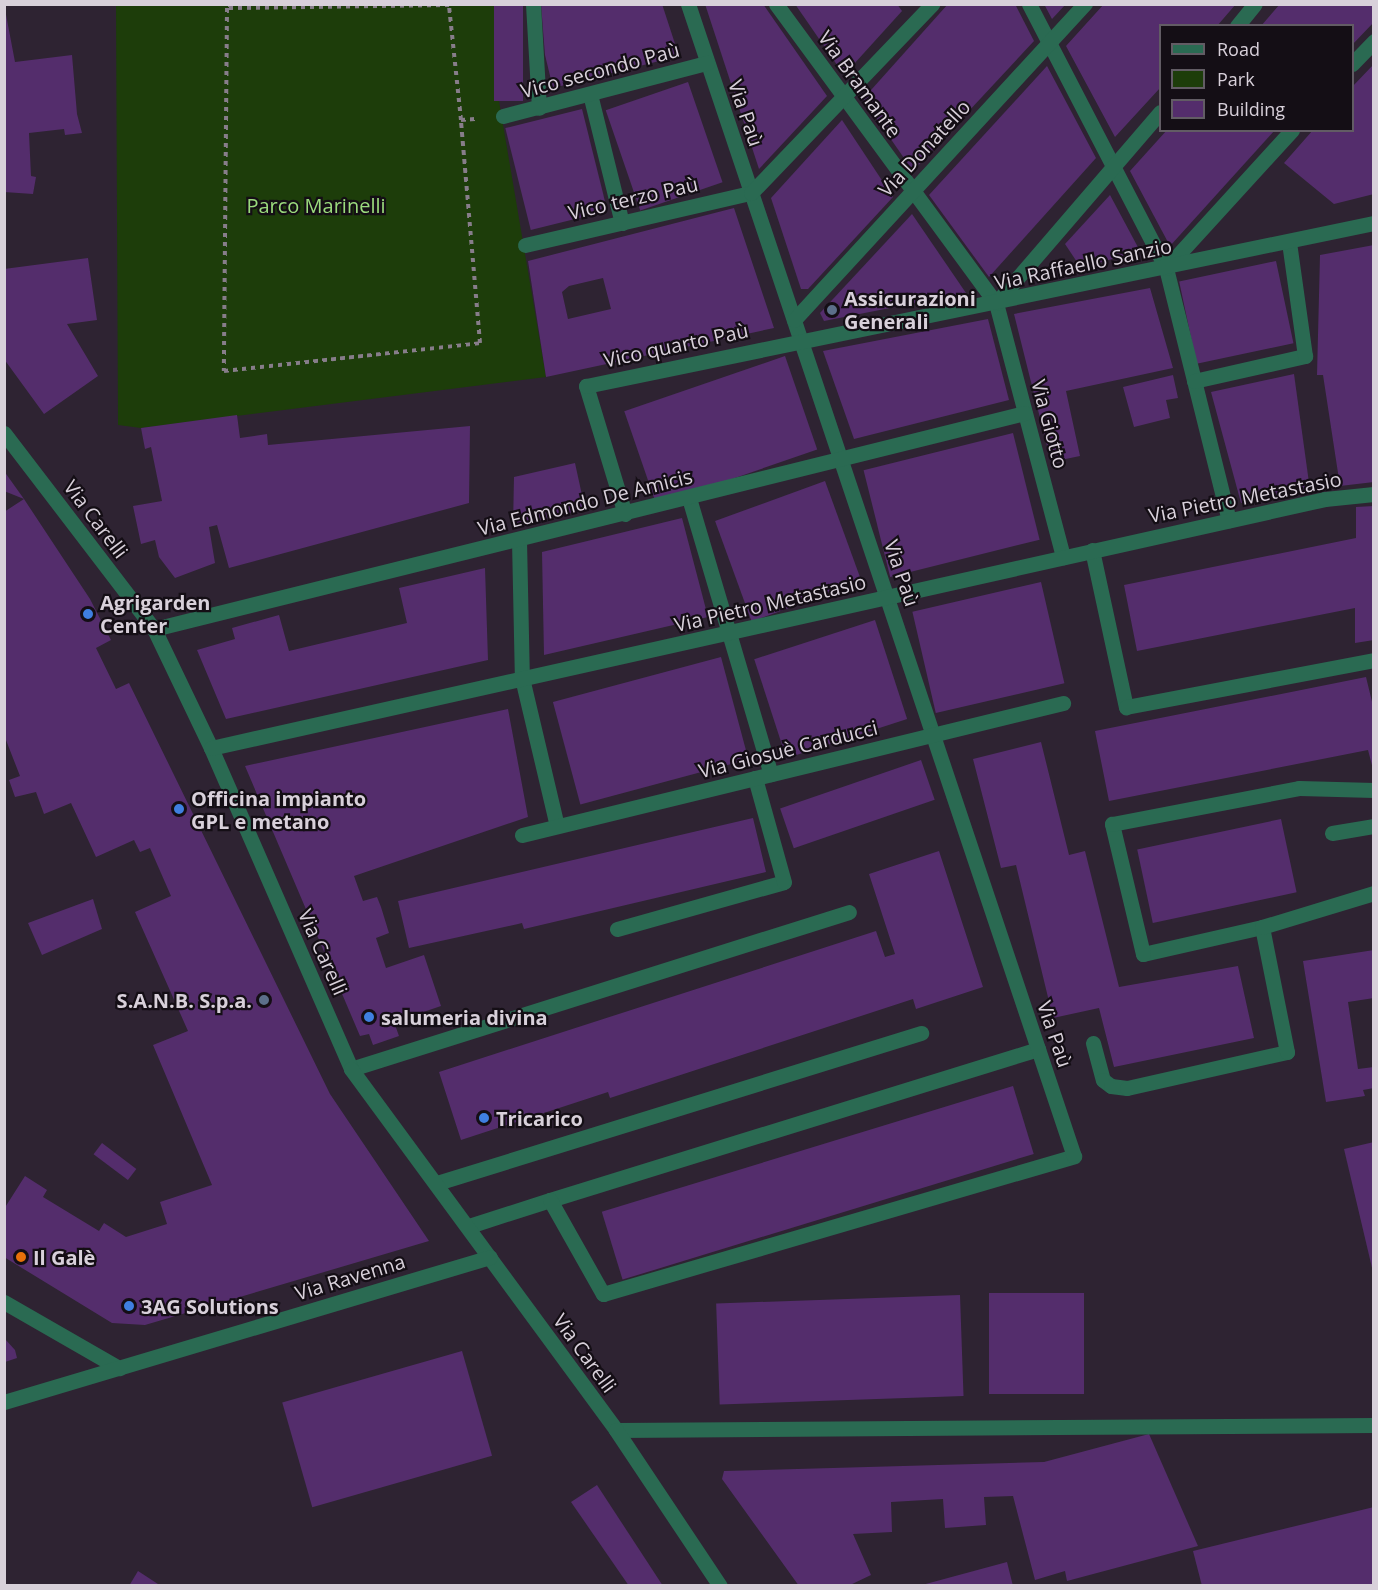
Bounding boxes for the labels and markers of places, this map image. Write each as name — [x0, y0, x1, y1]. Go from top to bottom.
place label: Assicurazioni Generali — [844, 286, 976, 333]
marker: Assicurazioni Generali — [825, 303, 839, 317]
place label: Agrigarden Center — [100, 590, 210, 637]
marker: Agrigarden Center — [81, 607, 95, 621]
place label: Officina impianto GPL e metano — [191, 786, 366, 833]
marker: Officina impianto GPL e metano — [172, 802, 186, 816]
place label: S.A.N.B. S.p.a. — [117, 988, 252, 1012]
marker: S.A.N.B. S.p.a. — [257, 993, 271, 1007]
place label: salumeria divina — [381, 1005, 548, 1029]
marker: salumeria divina — [362, 1010, 376, 1024]
place label: Tricarico — [496, 1106, 583, 1130]
marker: Tricarico — [477, 1111, 491, 1125]
place label: Il Galè — [33, 1245, 95, 1269]
marker: Il Galè — [14, 1250, 28, 1264]
place label: 3AG Solutions — [141, 1294, 279, 1318]
marker: 3AG Solutions — [122, 1299, 136, 1313]

